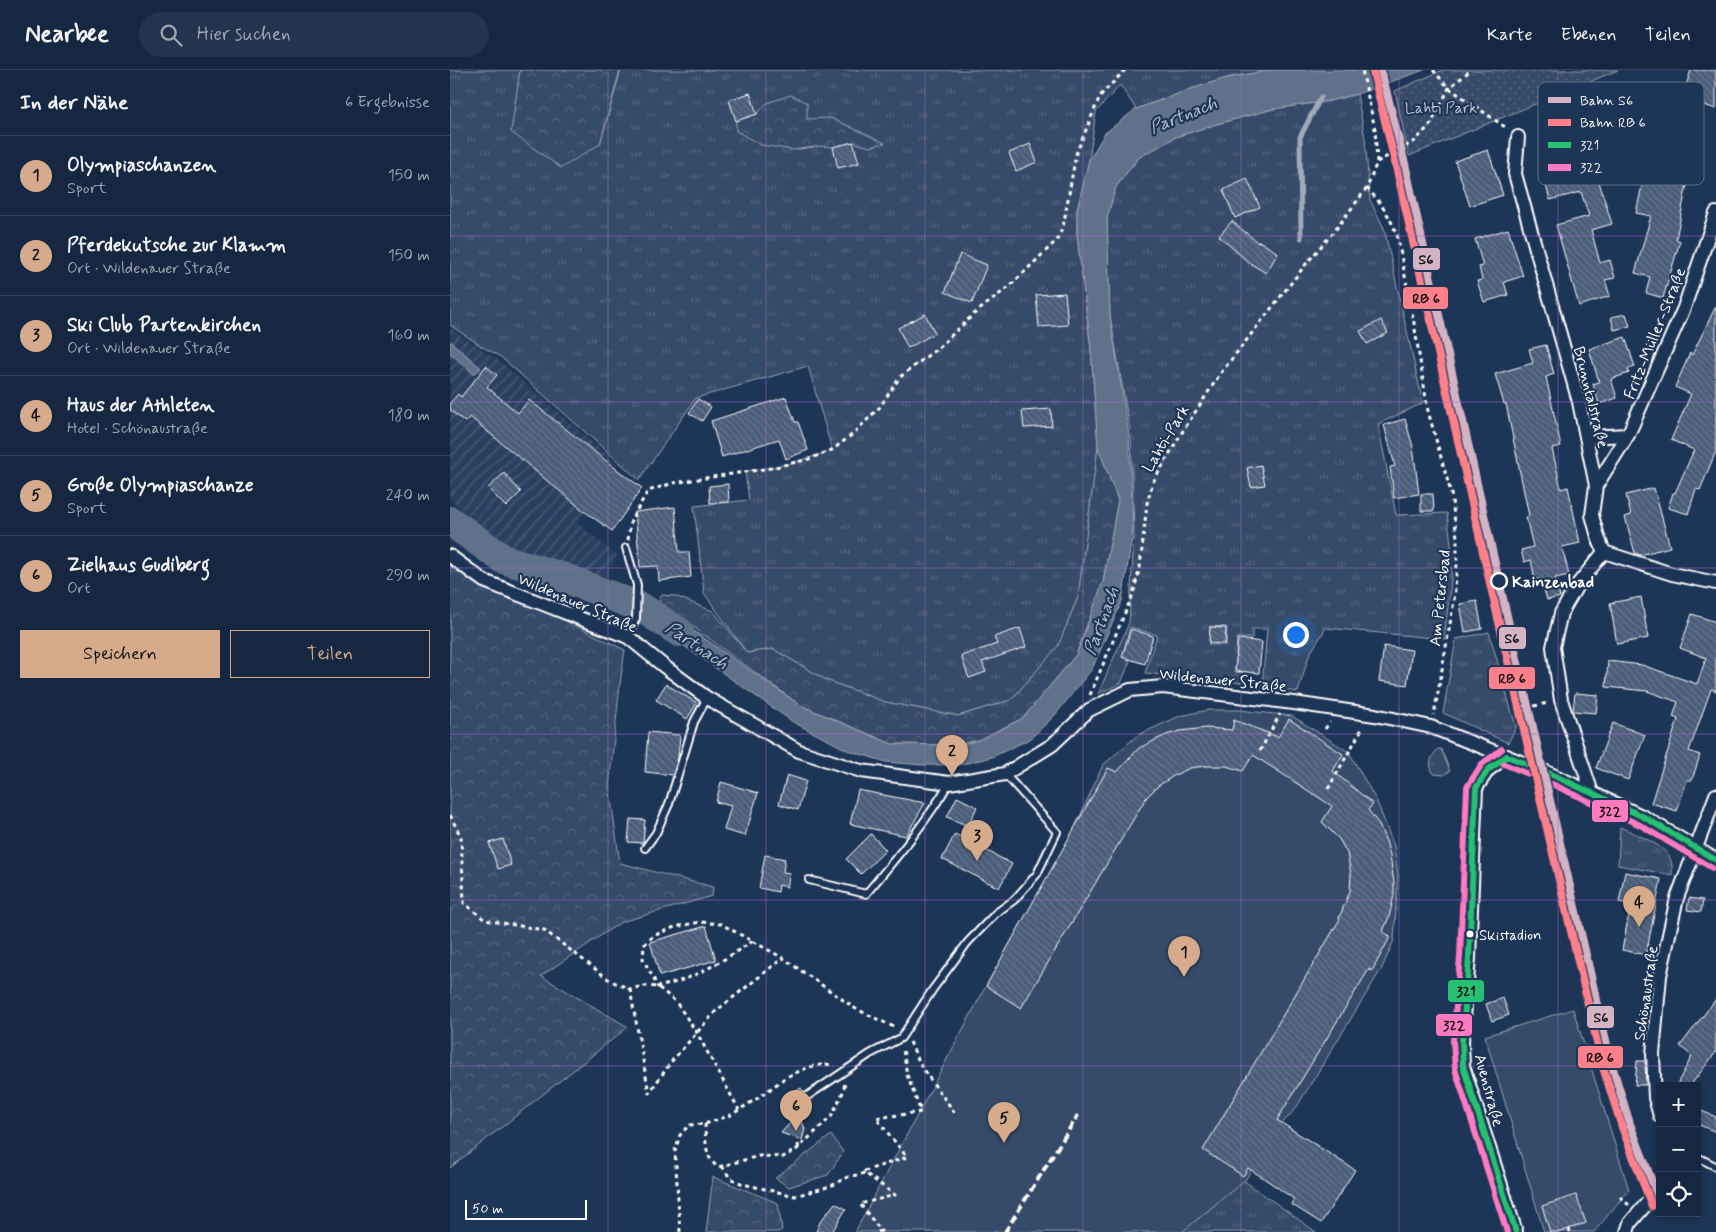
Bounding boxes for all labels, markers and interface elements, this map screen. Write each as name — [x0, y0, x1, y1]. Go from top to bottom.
search box — [139, 12, 489, 57]
text: Nearbee — [25, 19, 109, 50]
icon: search — [157, 21, 185, 49]
text: Hier suchen — [197, 22, 291, 47]
text: Karte — [1487, 23, 1533, 47]
text: Ebenen — [1561, 23, 1617, 47]
text: Teilen — [1645, 23, 1691, 47]
legend — [1538, 82, 1704, 185]
text: In der Nähe — [20, 89, 128, 117]
water label: Partnach — [1146, 91, 1221, 140]
text: 6 Ergebnisse — [345, 92, 430, 113]
text: Bahn S6 — [1580, 92, 1633, 110]
park label: Lahti Park — [1405, 98, 1477, 119]
text: Bahn RB 6 — [1580, 114, 1646, 132]
text: 321 — [1580, 137, 1599, 155]
text: Olympiaschanzen — [67, 153, 216, 178]
text: 322 — [1580, 159, 1602, 177]
text: 1 — [32, 165, 40, 186]
text: 150 m — [388, 165, 430, 186]
text: Sport — [67, 178, 107, 199]
text: Pferdekutsche zur Klamm — [67, 233, 286, 258]
text: 2 — [32, 245, 40, 266]
text: 150 m — [388, 245, 430, 266]
line badge: S6 — [1412, 247, 1441, 271]
text: S6 — [1419, 251, 1433, 269]
text: Ort · Wildenauer Straße — [67, 258, 231, 279]
street label: Fritz-Müller-Straße — [1619, 265, 1691, 402]
line badge: RB 6 — [1402, 286, 1449, 310]
text: RB 6 — [1412, 290, 1440, 308]
text: Ski Club Partenkirchen — [67, 313, 261, 338]
text: 3 — [32, 325, 40, 346]
text: 160 m — [387, 325, 430, 346]
text: Ort · Wildenauer Straße — [67, 338, 231, 359]
street label: Brunntalstraße — [1568, 344, 1613, 450]
text: Haus der Athleten — [67, 393, 214, 418]
street label: Lahti-Park — [1138, 401, 1195, 476]
text: 4 — [31, 405, 41, 426]
text: 180 m — [387, 405, 430, 426]
text: Hotel · Schönaustraße — [67, 418, 208, 439]
text: Große Olympiaschanze — [67, 473, 254, 498]
text: 5 — [31, 485, 41, 506]
text: 240 m — [386, 485, 430, 506]
text: Sport — [67, 498, 107, 519]
street label: Am Petersbad — [1425, 549, 1456, 647]
text: Zielhaus Gudiberg — [67, 553, 210, 578]
text: 6 — [32, 565, 40, 586]
text: 290 m — [386, 565, 430, 586]
street label: Wildenauer Straße — [514, 569, 641, 638]
marker: Kainzenbad — [1490, 572, 1508, 590]
place label: Kainzenbad — [1512, 572, 1594, 593]
text: Ort — [67, 578, 91, 599]
water label: Partnach — [1079, 584, 1125, 659]
water label: Partnach — [660, 616, 733, 676]
your location — [1283, 622, 1309, 648]
line badge: S6 — [1498, 626, 1527, 650]
button: Speichern — [20, 630, 220, 678]
button: Teilen — [230, 630, 430, 678]
text: S6 — [1505, 630, 1519, 648]
street label: Wildenauer Straße — [1158, 663, 1288, 698]
line badge: RB 6 — [1488, 666, 1536, 690]
text: RB 6 — [1498, 670, 1526, 688]
pin: 2 — [936, 735, 968, 776]
line badge: 322 — [1591, 799, 1629, 823]
text: 322 — [1599, 803, 1622, 821]
pin: 3 — [961, 820, 993, 861]
pin: 4 — [1623, 886, 1655, 927]
place label: Skistadion — [1479, 926, 1542, 946]
marker: Skistadion — [1465, 929, 1475, 939]
pin: 1 — [1168, 936, 1200, 977]
street label: Schönaustraße — [1629, 944, 1664, 1042]
line badge: 321 — [1447, 979, 1485, 1003]
text: 321 — [1456, 983, 1476, 1001]
line badge: S6 — [1586, 1005, 1615, 1029]
text: S6 — [1594, 1009, 1608, 1027]
line badge: 322 — [1435, 1013, 1473, 1037]
text: 322 — [1443, 1017, 1466, 1035]
line badge: RB 6 — [1577, 1045, 1624, 1069]
text: RB 6 — [1586, 1049, 1614, 1067]
street label: Auenstraße — [1469, 1052, 1508, 1129]
map controls — [1656, 1082, 1701, 1217]
button: + — [1656, 1082, 1701, 1127]
pin: 6 — [780, 1090, 812, 1131]
pin: 5 — [988, 1102, 1020, 1143]
button: − — [1656, 1127, 1701, 1172]
button: locate — [1656, 1172, 1701, 1217]
scale bar — [465, 1197, 588, 1220]
text: 50 m — [472, 1200, 503, 1218]

